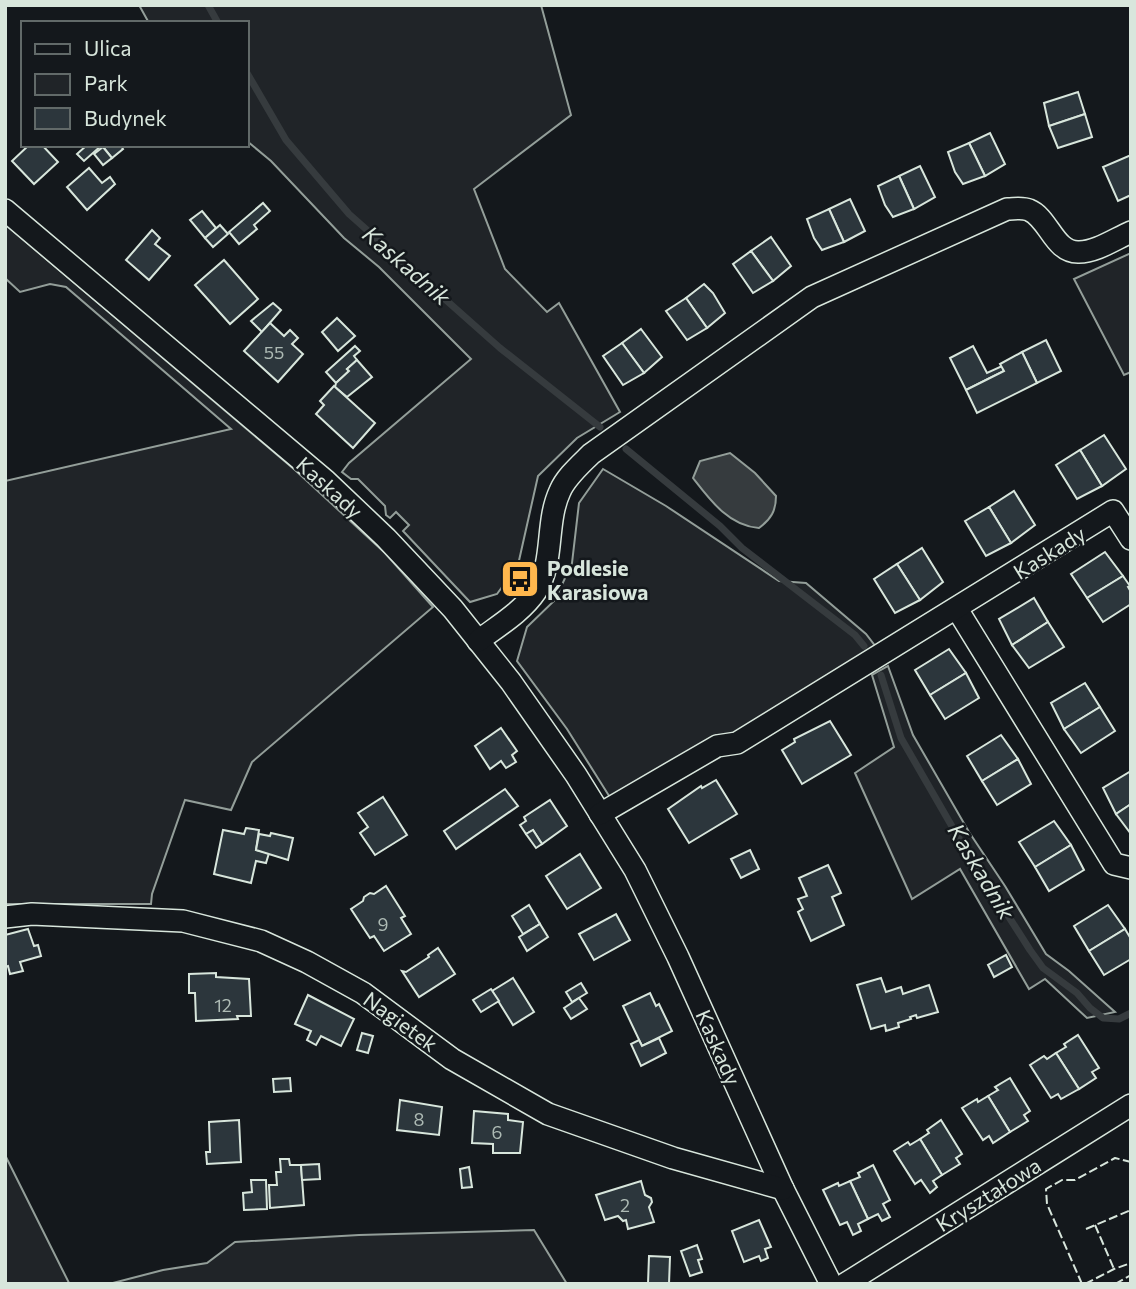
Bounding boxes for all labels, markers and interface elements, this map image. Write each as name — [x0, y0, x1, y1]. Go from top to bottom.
legend — [21, 21, 248, 147]
text: Ulica — [84, 35, 131, 60]
text: Park — [84, 70, 128, 95]
text: Budynek — [84, 105, 167, 130]
water label: Kaskadnik — [357, 219, 457, 311]
house number: 55 — [264, 341, 284, 363]
street label: Kaskady — [292, 451, 368, 523]
street label: Kaskady — [1008, 520, 1090, 584]
place label: Podlesie Karasiowa — [547, 555, 648, 604]
bus stop icon: Podlesie Karasiowa — [499, 558, 541, 600]
water label: Kaskadnik — [942, 818, 1022, 925]
house number: 9 — [378, 913, 388, 935]
street label: Nagietek — [359, 986, 443, 1056]
house number: 12 — [214, 994, 232, 1016]
street label: Kaskady — [691, 1005, 747, 1089]
house number: 8 — [414, 1108, 425, 1130]
house number: 6 — [492, 1121, 502, 1143]
street label: Kryształowa — [931, 1152, 1045, 1236]
house number: 2 — [620, 1194, 630, 1216]

